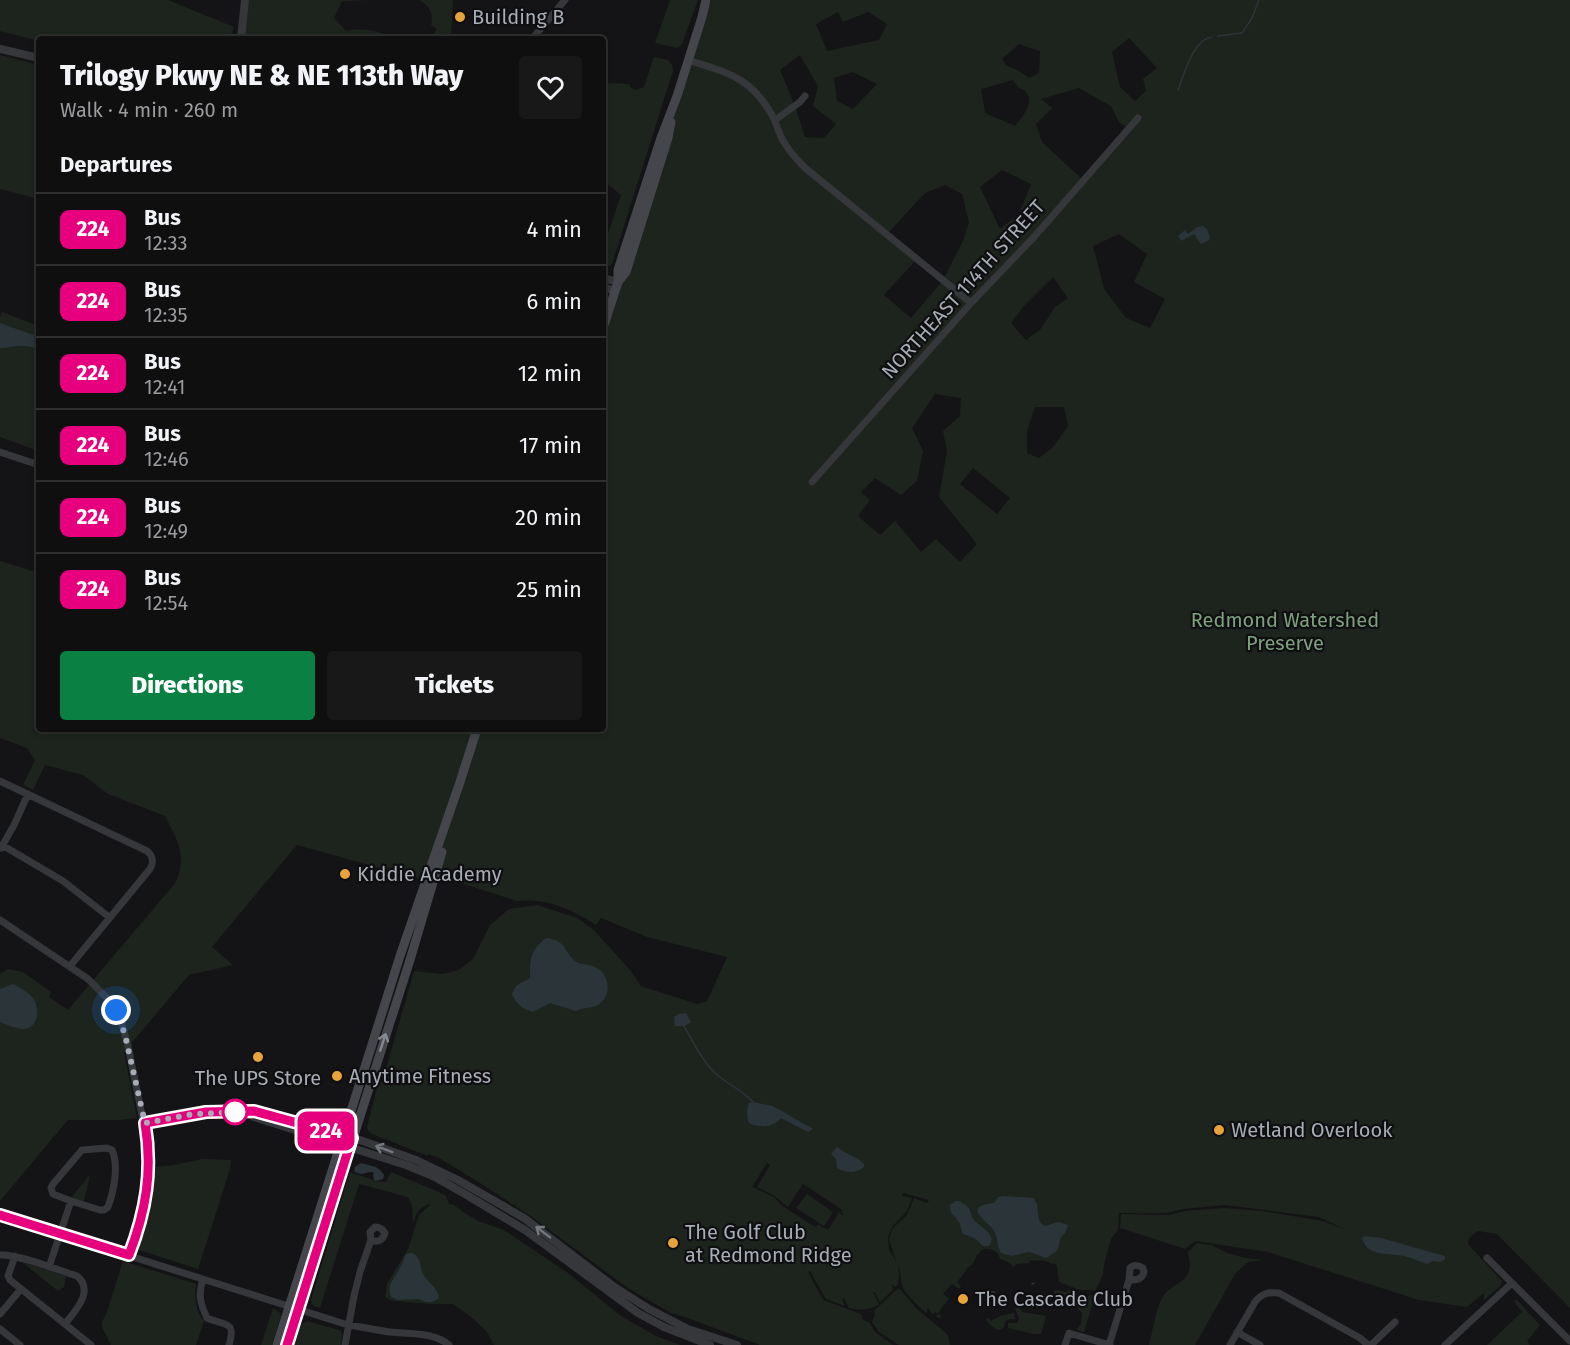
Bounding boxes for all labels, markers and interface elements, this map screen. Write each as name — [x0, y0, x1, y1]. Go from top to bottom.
place label: Building B — [472, 5, 564, 29]
marker: Building B — [453, 10, 467, 24]
button: heart — [519, 56, 582, 119]
text: Trilogy Pkwy NE & NE 113th Way — [60, 59, 463, 92]
text: Walk · 4 min · 260 m — [60, 98, 238, 122]
text: Departures — [60, 151, 172, 178]
street label: NORTHEAST 114TH STREET — [876, 194, 1050, 383]
text: Bus — [144, 204, 181, 231]
text: 224 — [77, 216, 109, 242]
text: 4 min — [527, 216, 582, 243]
text: 12:33 — [144, 231, 188, 255]
text: Bus — [144, 276, 181, 303]
text: 224 — [77, 288, 109, 314]
text: 6 min — [526, 288, 582, 315]
text: 12:35 — [144, 303, 188, 327]
text: Bus — [144, 348, 181, 375]
text: 224 — [77, 360, 109, 386]
text: 12 min — [518, 360, 582, 387]
text: 12:41 — [144, 375, 185, 399]
text: Bus — [144, 420, 181, 447]
text: 224 — [77, 432, 109, 458]
text: 17 min — [519, 432, 582, 459]
text: 12:46 — [144, 447, 189, 471]
text: Bus — [144, 492, 181, 519]
text: 224 — [77, 504, 109, 530]
text: 20 min — [515, 504, 582, 531]
text: 12:49 — [144, 519, 188, 543]
text: Bus — [144, 564, 181, 591]
text: 224 — [77, 576, 109, 602]
text: 25 min — [516, 576, 582, 603]
text: 12:54 — [144, 591, 188, 615]
park label: Redmond Watershed Preserve — [1191, 608, 1379, 655]
button: Directions — [60, 651, 315, 720]
button: Tickets — [327, 651, 582, 720]
place label: Kiddie Academy — [357, 862, 502, 886]
marker: Kiddie Academy — [338, 867, 352, 881]
your location — [101, 995, 131, 1025]
one-way arrow — [378, 1033, 389, 1052]
marker: The UPS Store — [251, 1050, 265, 1064]
place label: Anytime Fitness — [349, 1064, 491, 1088]
place label: The UPS Store — [195, 1066, 321, 1090]
marker: Anytime Fitness — [330, 1069, 344, 1083]
unlabelled marker — [222, 1099, 248, 1125]
line badge: 224 — [292, 1112, 360, 1150]
text: 224 — [310, 1118, 342, 1144]
place label: Wetland Overlook — [1231, 1118, 1393, 1142]
marker: Wetland Overlook — [1212, 1123, 1226, 1137]
one-way arrow — [376, 1142, 394, 1153]
place label: The Golf Club at Redmond Ridge — [685, 1220, 852, 1267]
one-way arrow — [535, 1226, 551, 1238]
marker: The Golf Club at Redmond Ridge — [666, 1236, 680, 1250]
place label: The Cascade Club — [975, 1287, 1133, 1311]
marker: The Cascade Club — [956, 1292, 970, 1306]

